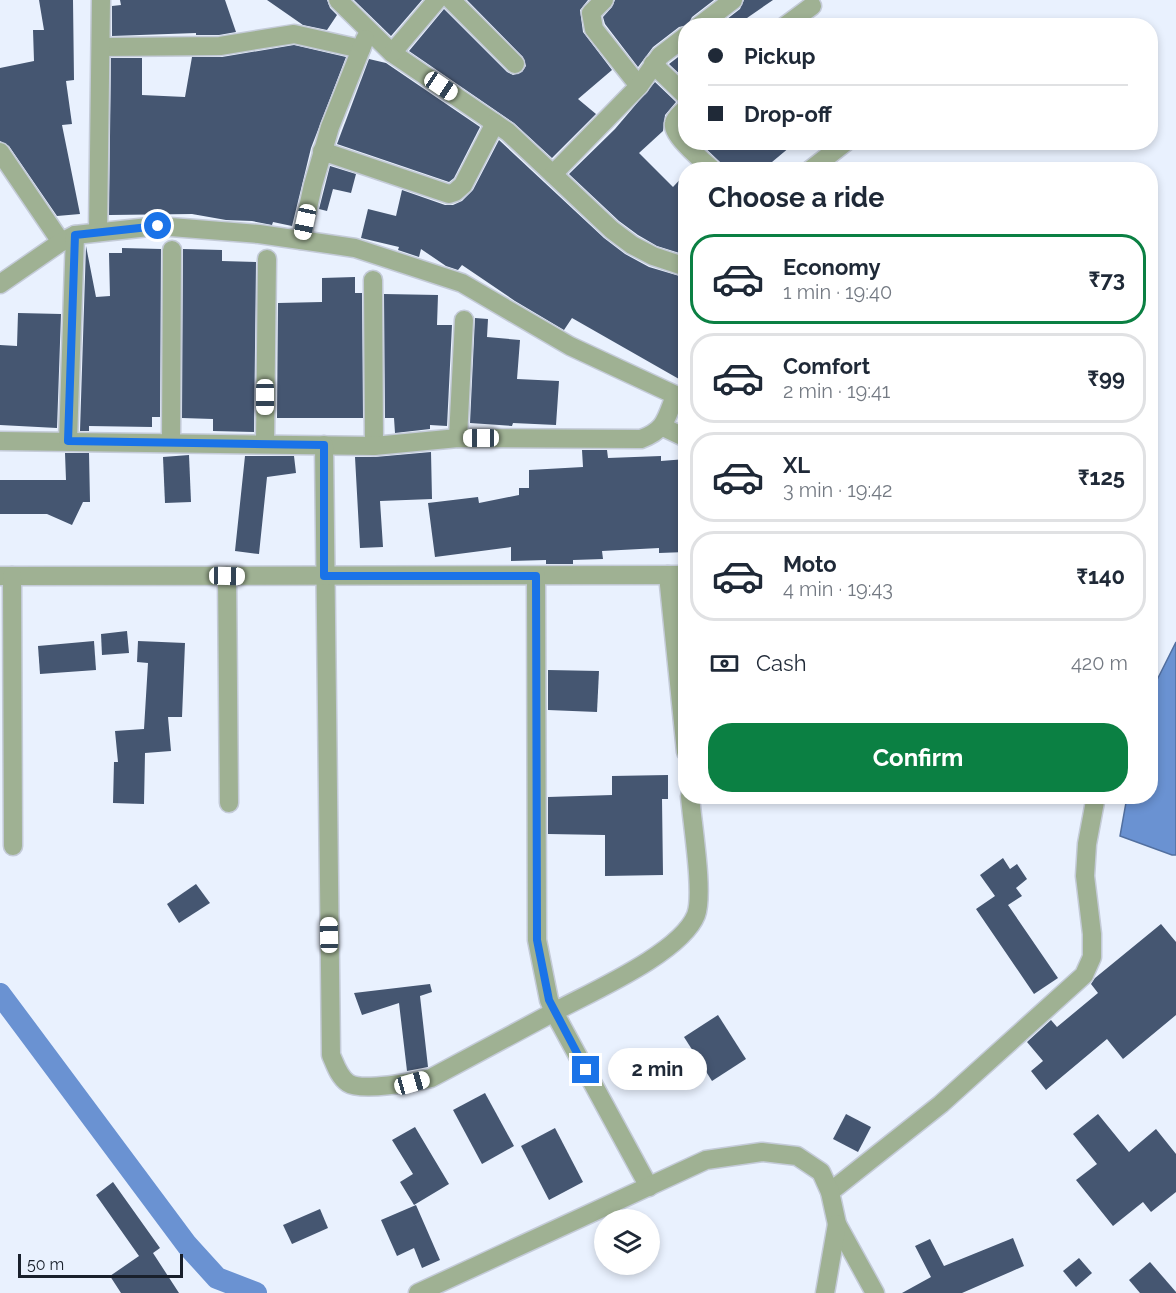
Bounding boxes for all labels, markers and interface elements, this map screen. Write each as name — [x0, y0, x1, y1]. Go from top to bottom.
text: Pickup — [744, 43, 816, 69]
car — [421, 68, 461, 104]
text: Drop-off — [744, 101, 832, 127]
text: Choose a ride — [708, 182, 884, 213]
car — [292, 203, 318, 241]
route start — [144, 212, 171, 239]
icon: car — [711, 252, 765, 306]
text: Economy — [783, 254, 881, 280]
text: ₹73 — [1089, 266, 1125, 292]
text: 1 min · 19:40 — [783, 280, 892, 304]
icon: car — [711, 351, 765, 405]
text: Comfort — [783, 353, 870, 379]
text: ₹99 — [1087, 365, 1125, 391]
car — [256, 379, 274, 415]
text: 2 min · 19:41 — [783, 379, 890, 403]
car — [463, 429, 499, 447]
icon: car — [711, 450, 765, 504]
text: XL — [783, 452, 810, 478]
text: ₹125 — [1078, 464, 1125, 490]
text: 3 min · 19:42 — [783, 478, 893, 502]
icon: car — [711, 549, 765, 603]
text: Moto — [783, 551, 837, 577]
text: ₹140 — [1076, 563, 1125, 589]
car — [209, 567, 245, 585]
text: 4 min · 19:43 — [783, 577, 893, 601]
icon: cash — [708, 647, 741, 680]
text: Cash — [756, 650, 807, 676]
text: 420 m — [1071, 651, 1128, 675]
button: Confirm — [708, 723, 1128, 792]
car — [320, 917, 338, 953]
callout: 2 min — [607, 1049, 706, 1091]
route end — [572, 1056, 599, 1083]
text: 2 min — [632, 1057, 683, 1081]
car — [392, 1069, 432, 1097]
map controls — [594, 1209, 660, 1275]
button: layers — [594, 1209, 660, 1275]
scale bar — [18, 1251, 183, 1278]
text: 50 m — [27, 1255, 64, 1274]

